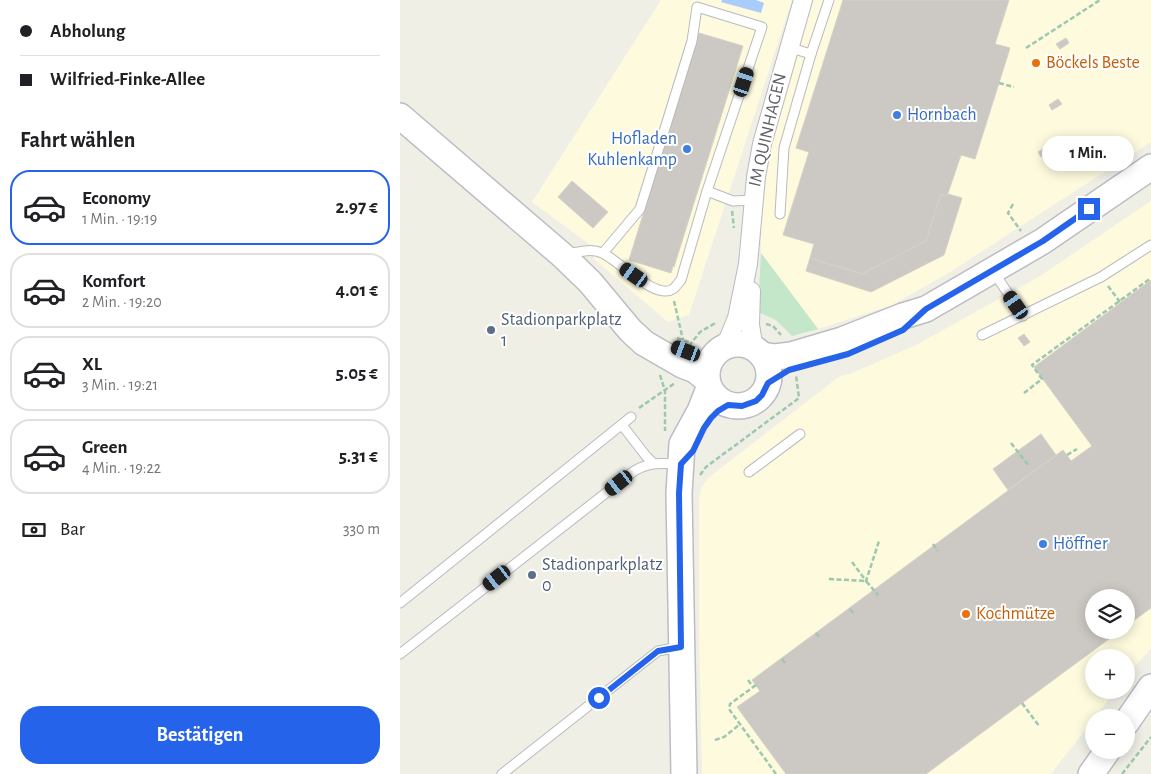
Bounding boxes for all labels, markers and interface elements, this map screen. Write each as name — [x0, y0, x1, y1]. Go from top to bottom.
text: Abholung — [50, 22, 125, 41]
place label: Böckels Beste — [1046, 54, 1140, 72]
marker: Böckels Beste — [1030, 57, 1042, 69]
car — [732, 65, 755, 99]
text: Wilfried-Finke-Allee — [50, 70, 205, 89]
street label: IM QUINHAGEN — [746, 71, 790, 189]
place label: Hornbach — [907, 106, 977, 124]
marker: Hornbach — [891, 109, 903, 121]
text: Fahrt wählen — [20, 129, 135, 151]
place label: Hofladen Kuhlenkamp — [587, 130, 677, 169]
callout: 1 Min. — [1043, 136, 1135, 172]
marker: Hofladen Kuhlenkamp — [681, 143, 693, 155]
text: 1 Min. — [1069, 145, 1107, 161]
icon: car — [22, 185, 67, 230]
text: Economy — [82, 189, 151, 208]
text: 2.97 € — [336, 198, 378, 217]
route end — [1078, 198, 1100, 220]
text: 1 Min. · 19:19 — [82, 211, 157, 227]
car — [617, 260, 650, 290]
icon: car — [22, 268, 67, 313]
text: Komfort — [82, 272, 146, 291]
text: 4.01 € — [336, 281, 378, 300]
car — [1001, 288, 1030, 322]
text: 2 Min. · 19:20 — [82, 294, 162, 310]
place label: Stadionparkplatz 1 — [501, 311, 622, 350]
marker: Stadionparkplatz 1 — [485, 324, 497, 336]
car — [669, 339, 702, 363]
icon: car — [22, 351, 67, 396]
text: XL — [82, 355, 102, 374]
text: 5.05 € — [336, 364, 378, 383]
text: 3 Min. · 19:21 — [82, 377, 158, 393]
icon: car — [22, 434, 67, 479]
text: Green — [82, 438, 128, 457]
text: 5.31 € — [339, 447, 378, 466]
text: 4 Min. · 19:22 — [82, 460, 161, 476]
car — [602, 468, 635, 498]
icon: cash — [20, 516, 48, 544]
text: Bar — [60, 520, 85, 539]
text: 330 m — [343, 521, 380, 537]
place label: Höffner — [1053, 535, 1108, 553]
marker: Höffner — [1037, 538, 1049, 550]
place label: Stadionparkplatz 0 — [542, 556, 663, 595]
car — [480, 563, 513, 593]
marker: Stadionparkplatz 0 — [526, 569, 538, 581]
map controls — [1085, 589, 1135, 759]
button: layers — [1085, 589, 1135, 639]
place label: Kochmütze — [976, 605, 1055, 623]
marker: Kochmütze — [960, 608, 972, 620]
button: + — [1085, 649, 1135, 699]
route start — [588, 687, 610, 709]
button: Bestätigen — [20, 706, 380, 764]
button: − — [1085, 709, 1135, 759]

